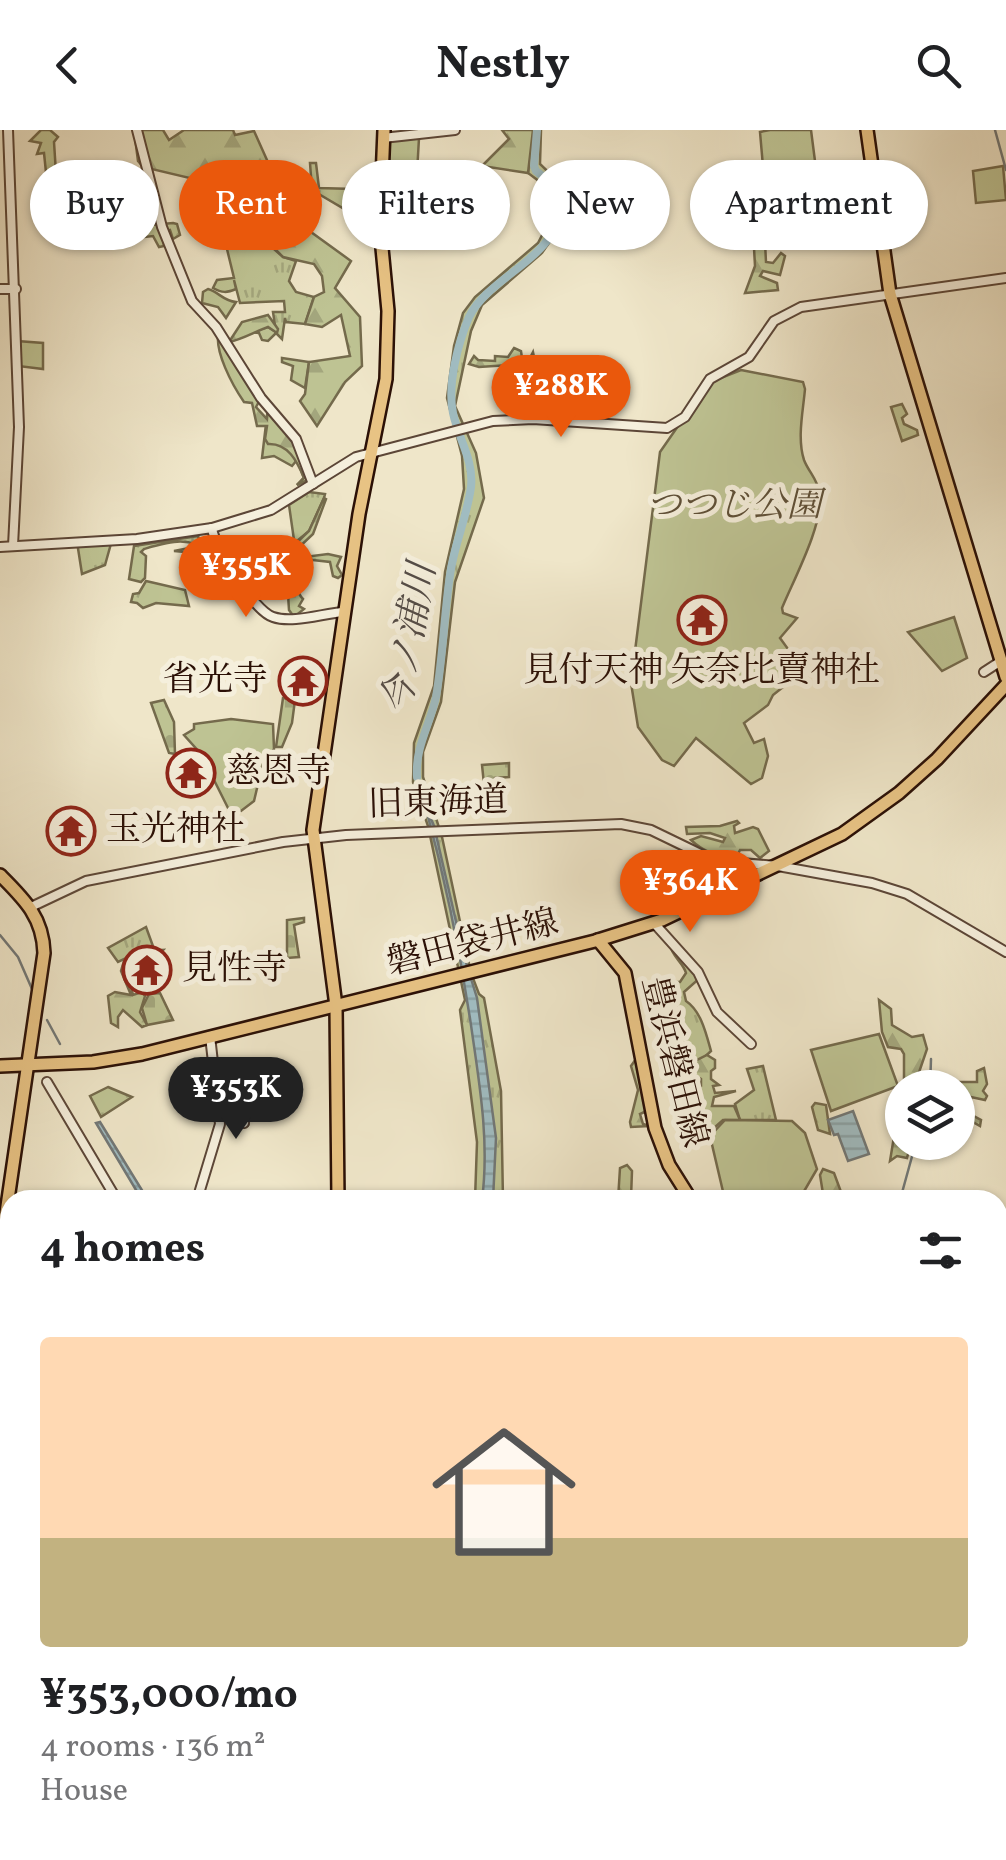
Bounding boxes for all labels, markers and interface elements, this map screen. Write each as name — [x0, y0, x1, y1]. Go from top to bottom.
text: Nestly — [436, 34, 570, 97]
icon: back — [40, 38, 95, 93]
icon: search — [911, 38, 966, 93]
chip: Buy — [30, 160, 159, 250]
chip: Rent — [179, 160, 322, 250]
chip: Filters — [342, 160, 510, 250]
chip: New — [530, 160, 670, 250]
chip: Apartment — [690, 160, 928, 250]
pin: ¥288K — [491, 355, 631, 440]
text: ¥288K — [514, 365, 608, 409]
park label: つつじ公園 — [646, 483, 826, 531]
pin: ¥355K — [176, 535, 316, 620]
text: ¥355K — [201, 545, 291, 589]
water label: 今ノ浦川 — [373, 556, 452, 718]
temple icon: 見付天神 矢奈比賣神社 — [676, 594, 728, 646]
place label: 見付天神 矢奈比賣神社 — [523, 648, 881, 696]
temple icon: 省光寺 — [277, 655, 329, 707]
place label: 省光寺 — [163, 657, 268, 705]
temple icon: 慈恩寺 — [165, 747, 217, 799]
place label: 慈恩寺 — [226, 749, 331, 797]
street label: 旧東海道 — [367, 778, 509, 830]
temple icon: 玉光神社 — [45, 805, 97, 857]
place label: 玉光神社 — [106, 807, 246, 855]
pin: ¥364K — [620, 850, 760, 935]
text: ¥364K — [642, 860, 738, 904]
street label: 磐田袋井線 — [382, 900, 564, 988]
temple icon: 見性寺 — [121, 944, 173, 996]
place label: 見性寺 — [182, 946, 287, 994]
street label: 豊浜磐田線 — [629, 971, 717, 1153]
pin: ¥353K — [166, 1057, 306, 1142]
text: ¥353K — [190, 1067, 282, 1111]
map controls — [885, 1070, 975, 1160]
button: layers — [885, 1070, 975, 1160]
text: 4 homes — [40, 1221, 205, 1280]
icon: filters — [913, 1223, 968, 1278]
icon: home — [414, 1402, 594, 1582]
text: ¥353,000/mo — [40, 1667, 298, 1726]
text: 4 rooms · 136 m² — [40, 1726, 266, 1770]
text: House — [40, 1770, 128, 1814]

